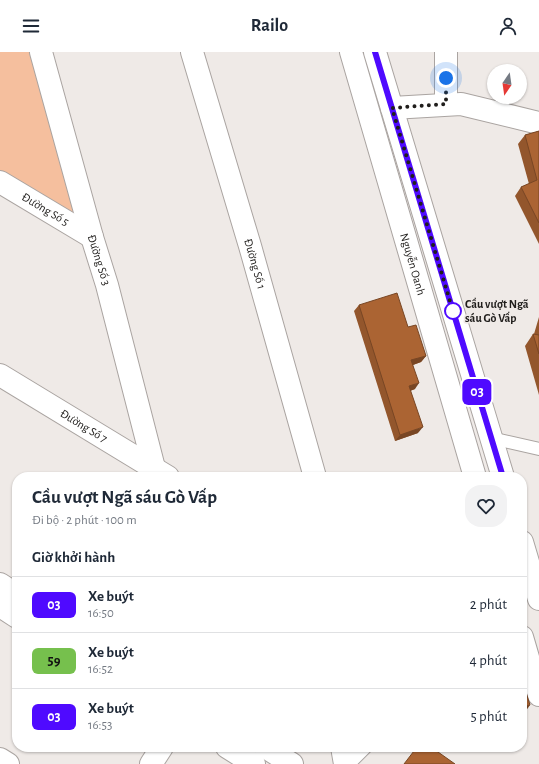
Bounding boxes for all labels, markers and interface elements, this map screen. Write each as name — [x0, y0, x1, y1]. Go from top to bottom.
icon: menu — [20, 15, 42, 37]
icon: person — [497, 15, 519, 37]
text: Railo — [251, 17, 288, 35]
north arrow — [487, 64, 527, 104]
map controls — [487, 64, 527, 104]
your location — [436, 68, 456, 88]
street label: Đường Số 5 — [20, 191, 71, 228]
street label: Nguyễn Oanh — [398, 232, 428, 297]
street label: Đường Số 3 — [86, 233, 113, 287]
street label: Đường Số 1 — [242, 237, 268, 290]
place label: Cầu vượt Ngã sáu Gò Vấp — [465, 297, 529, 324]
marker: Cầu vượt Ngã sáu Gò Vấp — [444, 302, 462, 320]
line badge: 03 — [459, 379, 495, 405]
text: 03 — [470, 385, 484, 399]
street label: Đường Số 7 — [58, 407, 109, 445]
button: heart — [465, 485, 507, 527]
text: Cầu vượt Ngã sáu Gò Vấp — [32, 488, 217, 507]
text: Đi bộ · 2 phút · 100 m — [32, 514, 137, 527]
text: Giờ khởi hành — [32, 550, 115, 565]
text: Xe buýt — [88, 589, 134, 604]
text: 2 phút — [470, 597, 507, 612]
text: 03 — [47, 598, 61, 612]
text: 16:50 — [88, 607, 114, 620]
text: Xe buýt — [88, 645, 134, 660]
text: 4 phút — [469, 653, 507, 668]
text: 59 — [48, 654, 60, 668]
text: 16:52 — [88, 663, 113, 676]
text: Xe buýt — [88, 701, 134, 716]
text: 5 phút — [470, 709, 507, 724]
text: 03 — [47, 710, 61, 724]
text: 16:53 — [88, 719, 112, 732]

